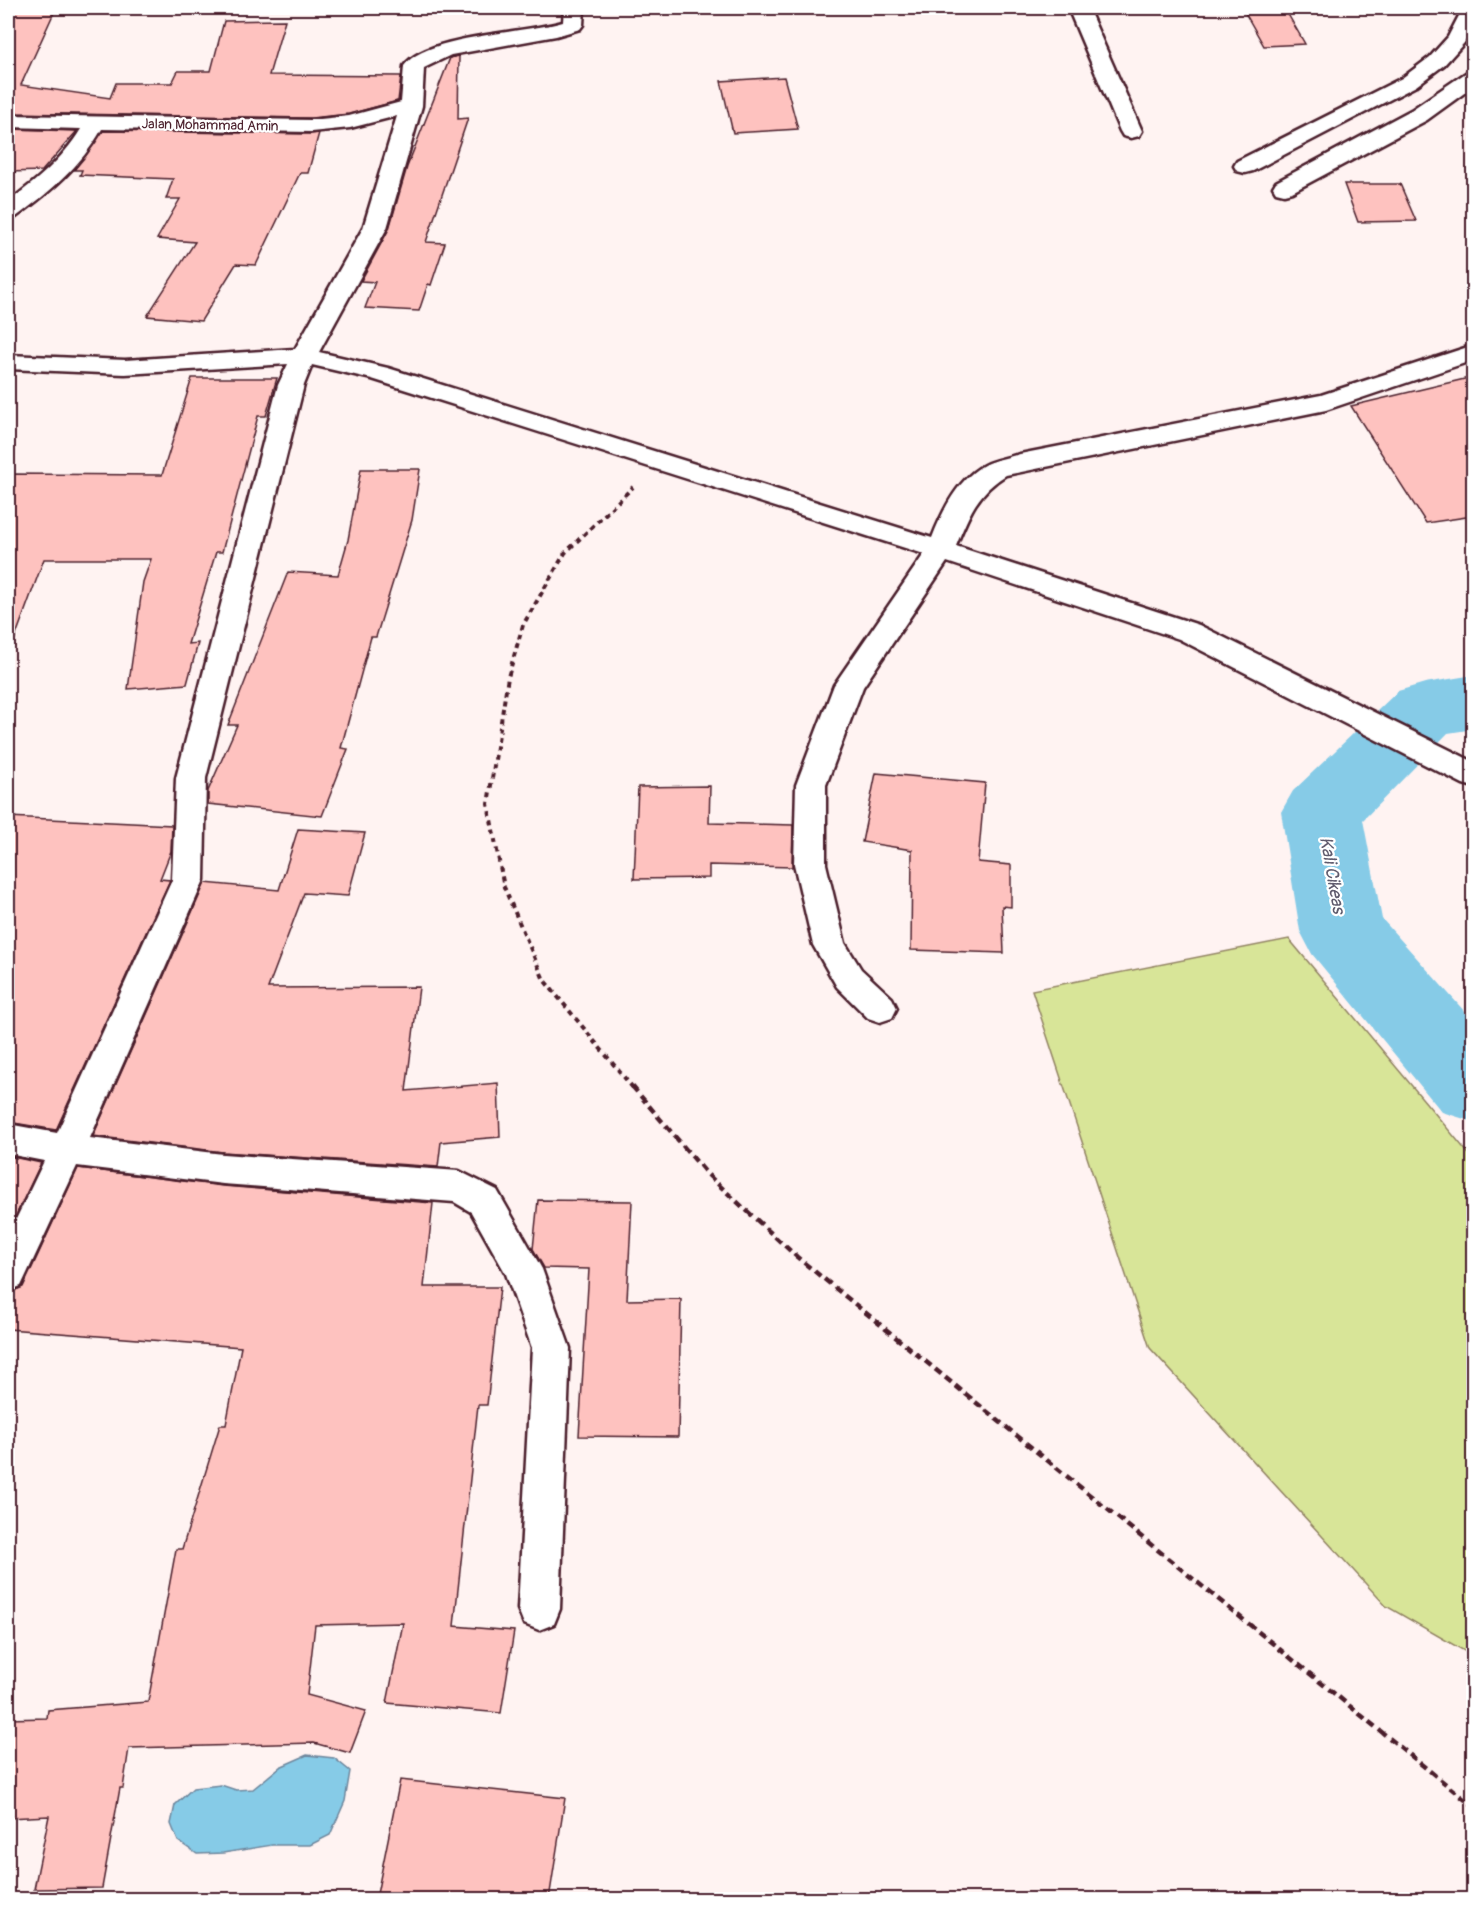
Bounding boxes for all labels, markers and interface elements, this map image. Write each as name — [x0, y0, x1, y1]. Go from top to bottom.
street label: Jalan Mohammad Amin — [141, 115, 279, 135]
water label: Kali Cikeas — [1314, 835, 1350, 917]

